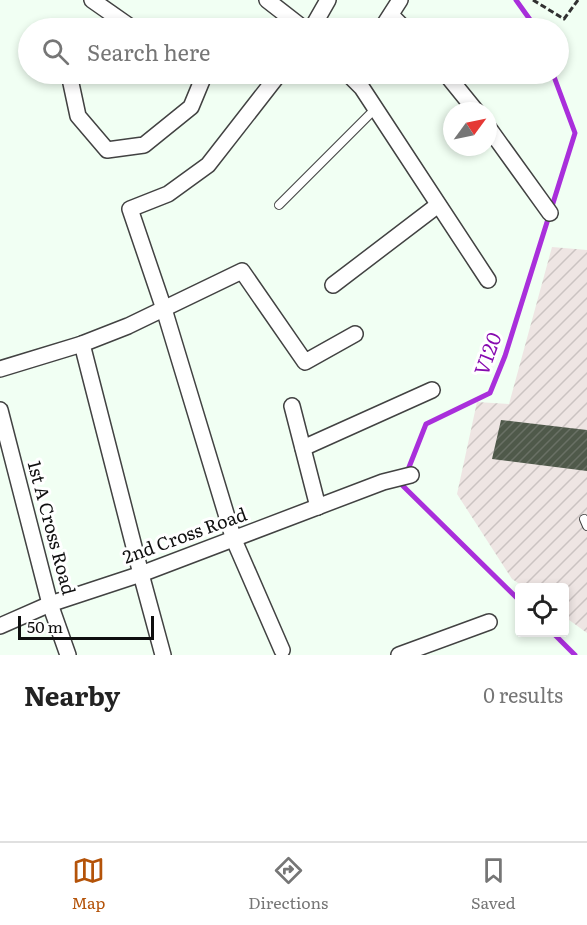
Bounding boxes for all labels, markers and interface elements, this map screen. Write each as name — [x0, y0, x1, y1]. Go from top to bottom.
search box — [18, 18, 569, 84]
icon: search — [39, 35, 72, 68]
text: Search here — [87, 35, 210, 68]
north arrow — [443, 102, 497, 156]
water label: V120 — [465, 328, 508, 379]
street label: 1st A Cross Road — [22, 458, 83, 598]
street label: 2nd Cross Road — [119, 500, 250, 570]
map controls — [515, 583, 569, 637]
button: locate — [515, 583, 569, 637]
scale bar — [18, 613, 154, 640]
text: 50 m — [27, 614, 63, 638]
text: Nearby — [24, 675, 120, 714]
text: 0 results — [483, 679, 563, 709]
tab: Map — [71, 854, 105, 914]
tab: Directions — [248, 854, 328, 914]
tab: Saved — [471, 854, 516, 914]

